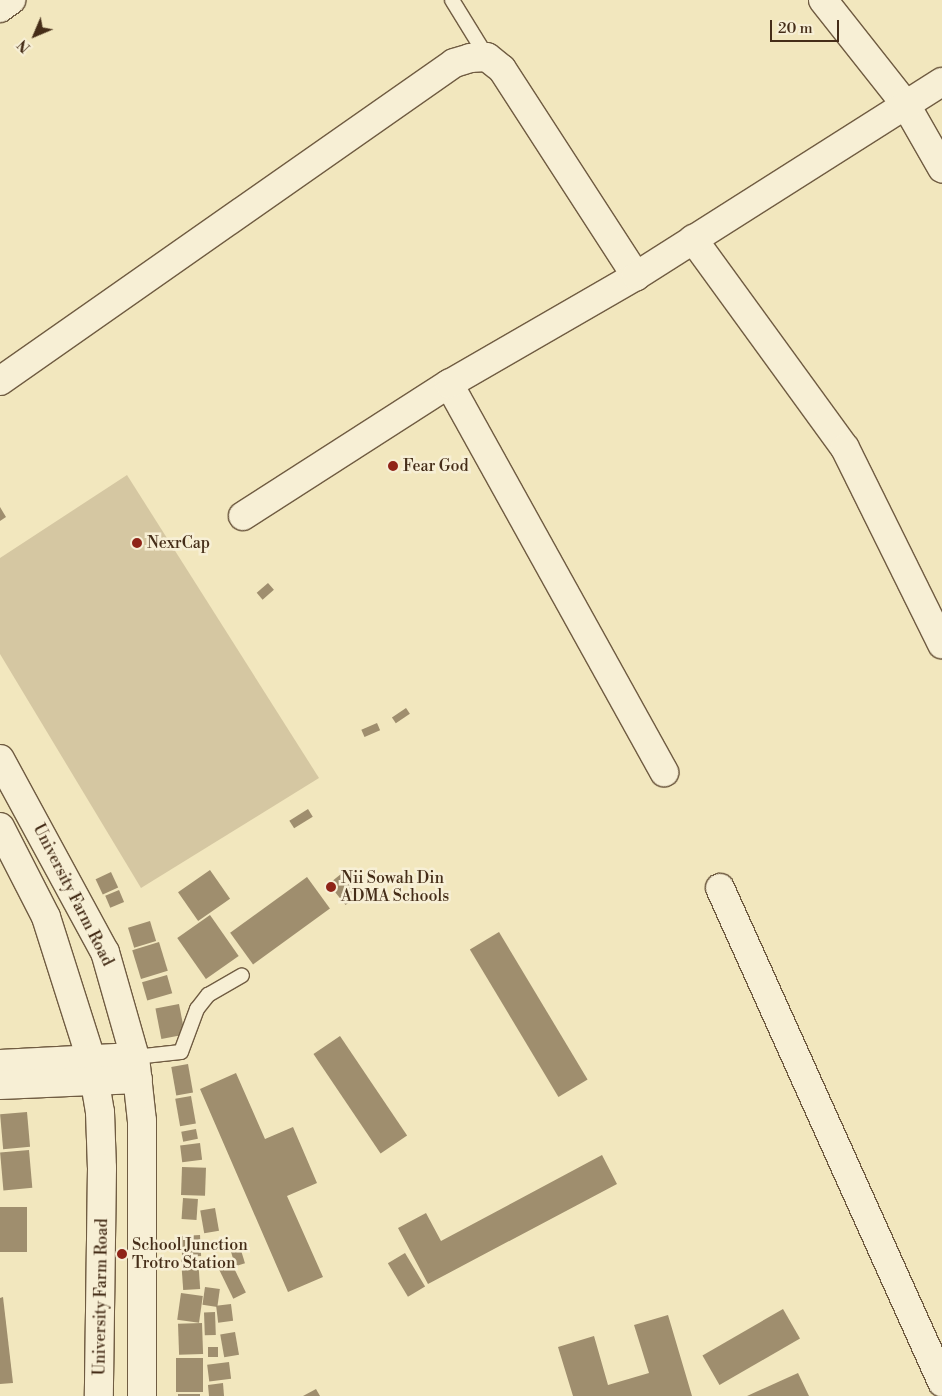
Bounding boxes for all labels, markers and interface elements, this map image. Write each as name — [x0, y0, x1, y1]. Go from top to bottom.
north arrow — [10, 10, 60, 60]
scale bar — [772, 10, 841, 42]
text: 20 m — [778, 19, 813, 38]
text: N — [14, 35, 35, 56]
place label: Fear God — [403, 456, 469, 476]
marker: Fear God — [387, 460, 399, 472]
place label: NexrCap — [147, 533, 210, 553]
marker: NexrCap — [131, 537, 143, 549]
street label: University Farm Road — [29, 821, 117, 969]
place label: Nii Sowah Din ADMA Schools — [341, 868, 449, 906]
marker: Nii Sowah Din ADMA Schools — [325, 881, 337, 893]
street label: University Farm Road — [90, 1218, 112, 1376]
place label: School Junction Trotro Station — [132, 1235, 248, 1273]
marker: School Junction Trotro Station — [116, 1248, 128, 1260]

